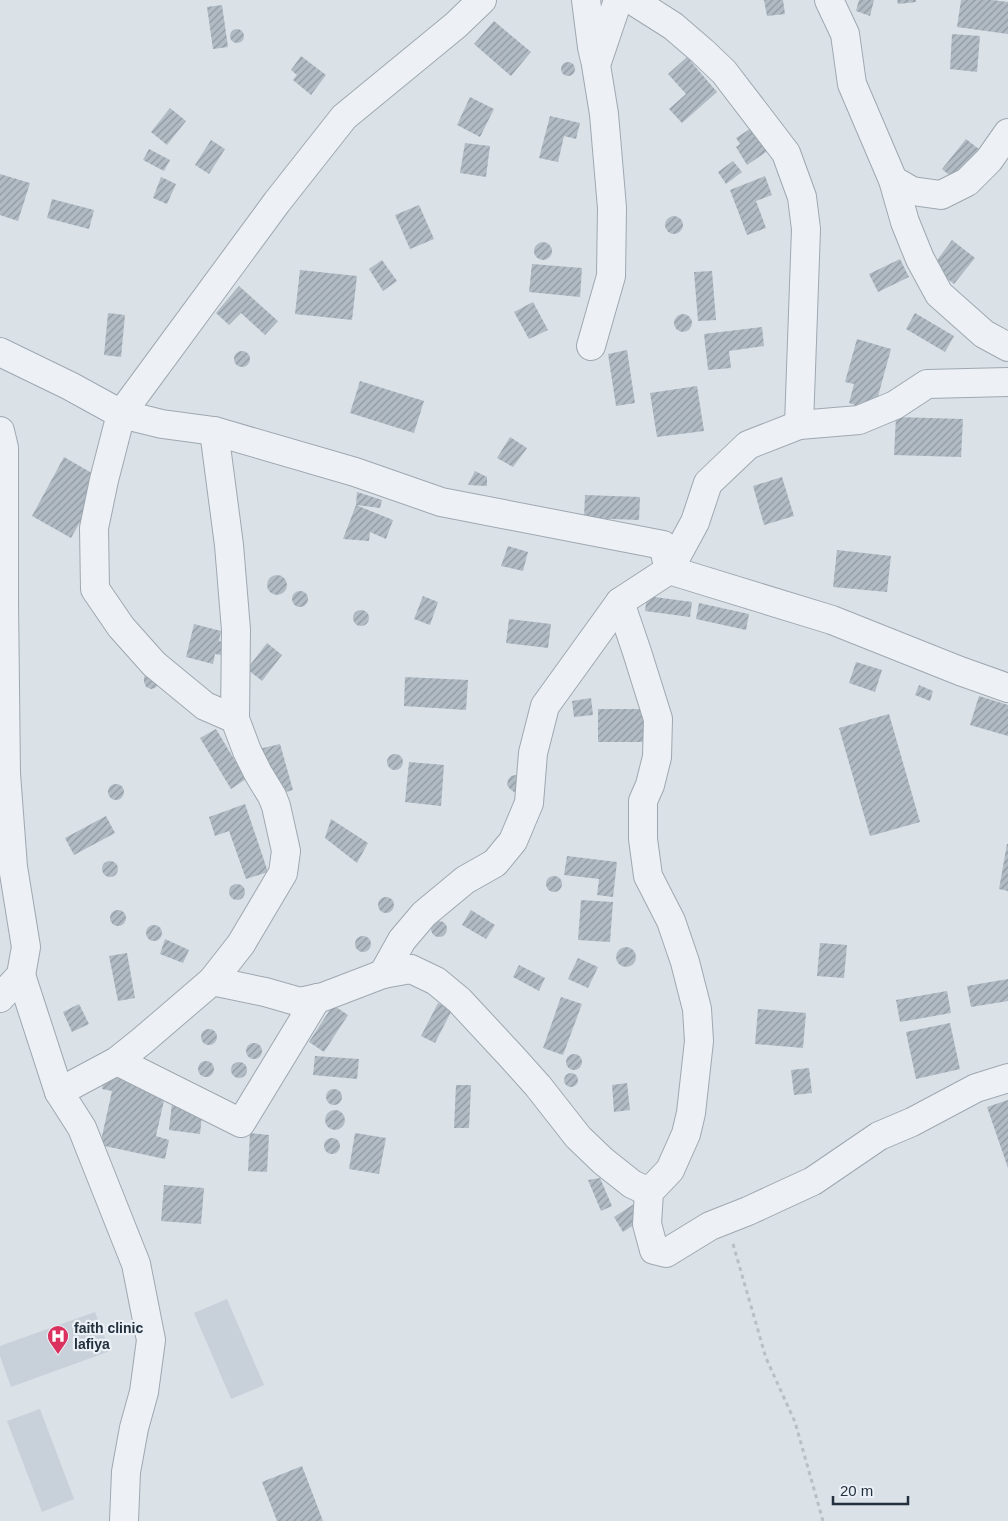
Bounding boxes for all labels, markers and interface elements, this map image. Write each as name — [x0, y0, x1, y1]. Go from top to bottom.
place label: faith clinic lafiya — [74, 1320, 143, 1352]
hospital icon: faith clinic lafiya — [46, 1324, 70, 1355]
scale bar — [833, 1474, 908, 1506]
text: 20 m — [840, 1482, 873, 1499]

